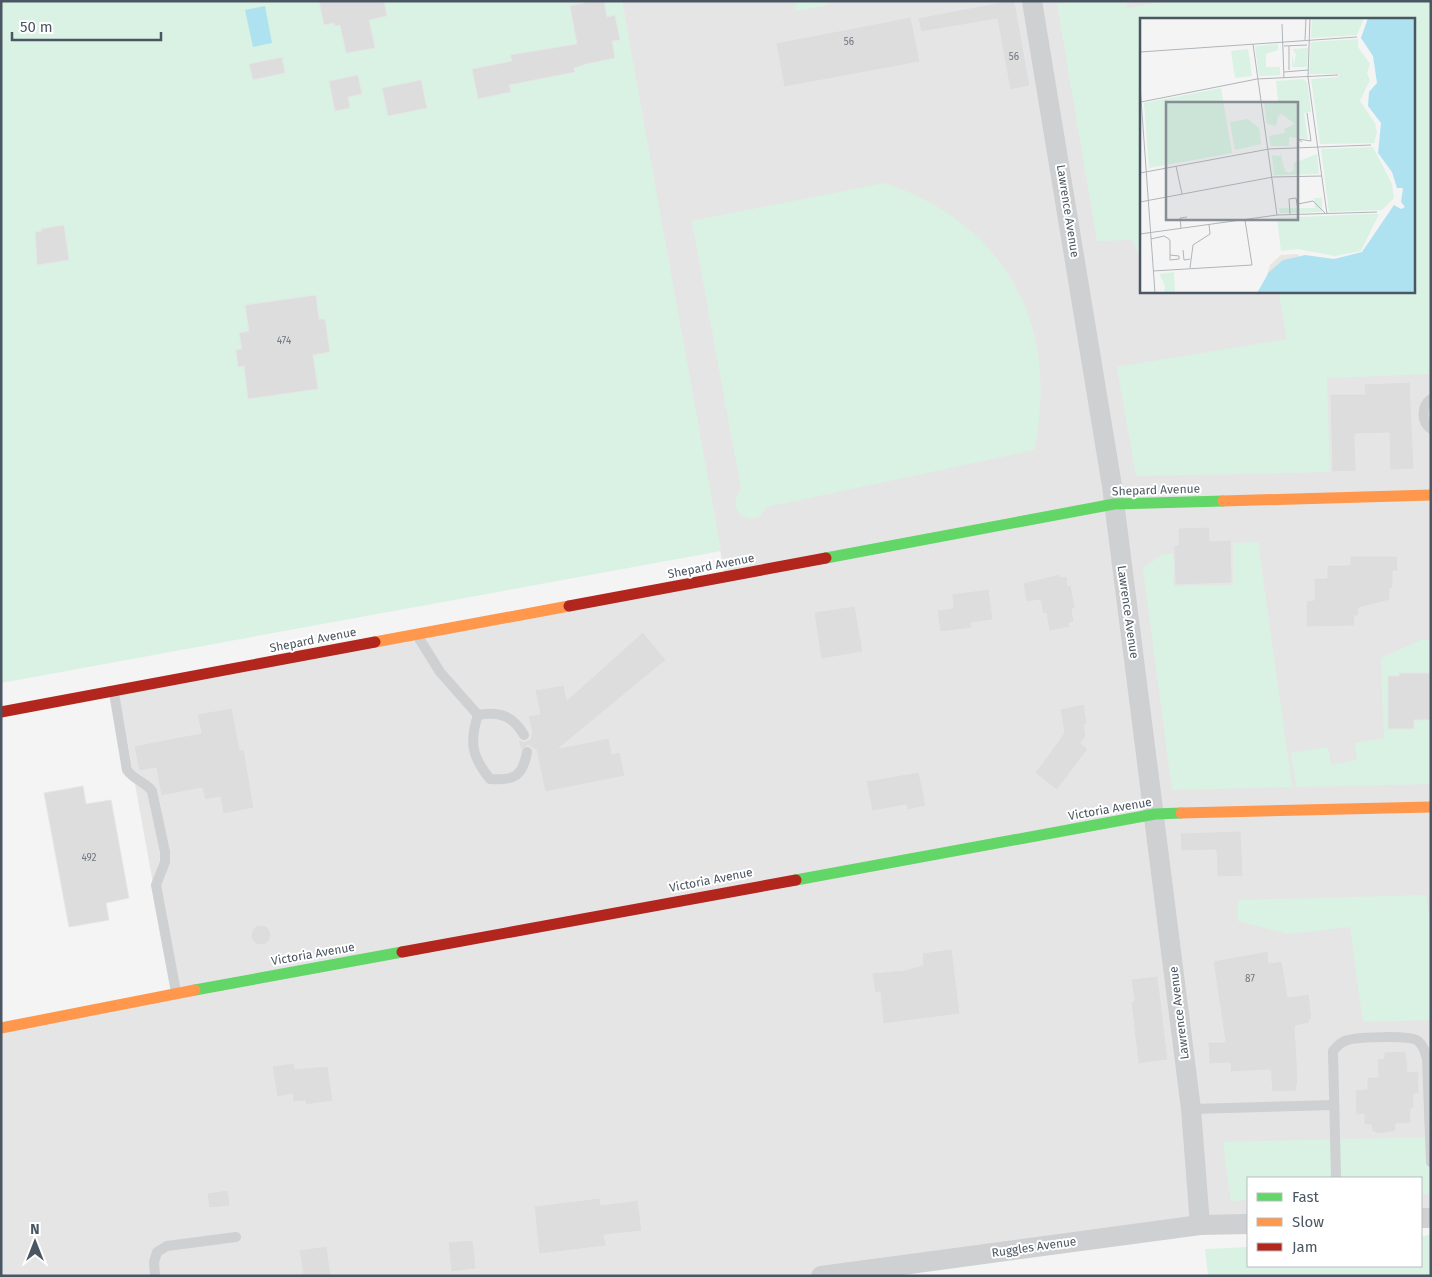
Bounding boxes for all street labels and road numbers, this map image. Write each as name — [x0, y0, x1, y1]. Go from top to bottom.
street label: Lawrence Avenue — [1054, 164, 1082, 258]
street label: Shepard Avenue — [1112, 481, 1200, 499]
street label: Shepard Avenue — [666, 551, 756, 581]
street label: Lawrence Avenue — [1115, 565, 1141, 659]
street label: Shepard Avenue — [268, 625, 358, 655]
street label: Victoria Avenue — [1067, 795, 1153, 823]
street label: Victoria Avenue — [668, 865, 754, 895]
street label: Victoria Avenue — [270, 940, 356, 968]
street label: Lawrence Avenue — [1166, 966, 1192, 1060]
street label: Ruggles Avenue — [991, 1234, 1077, 1260]

